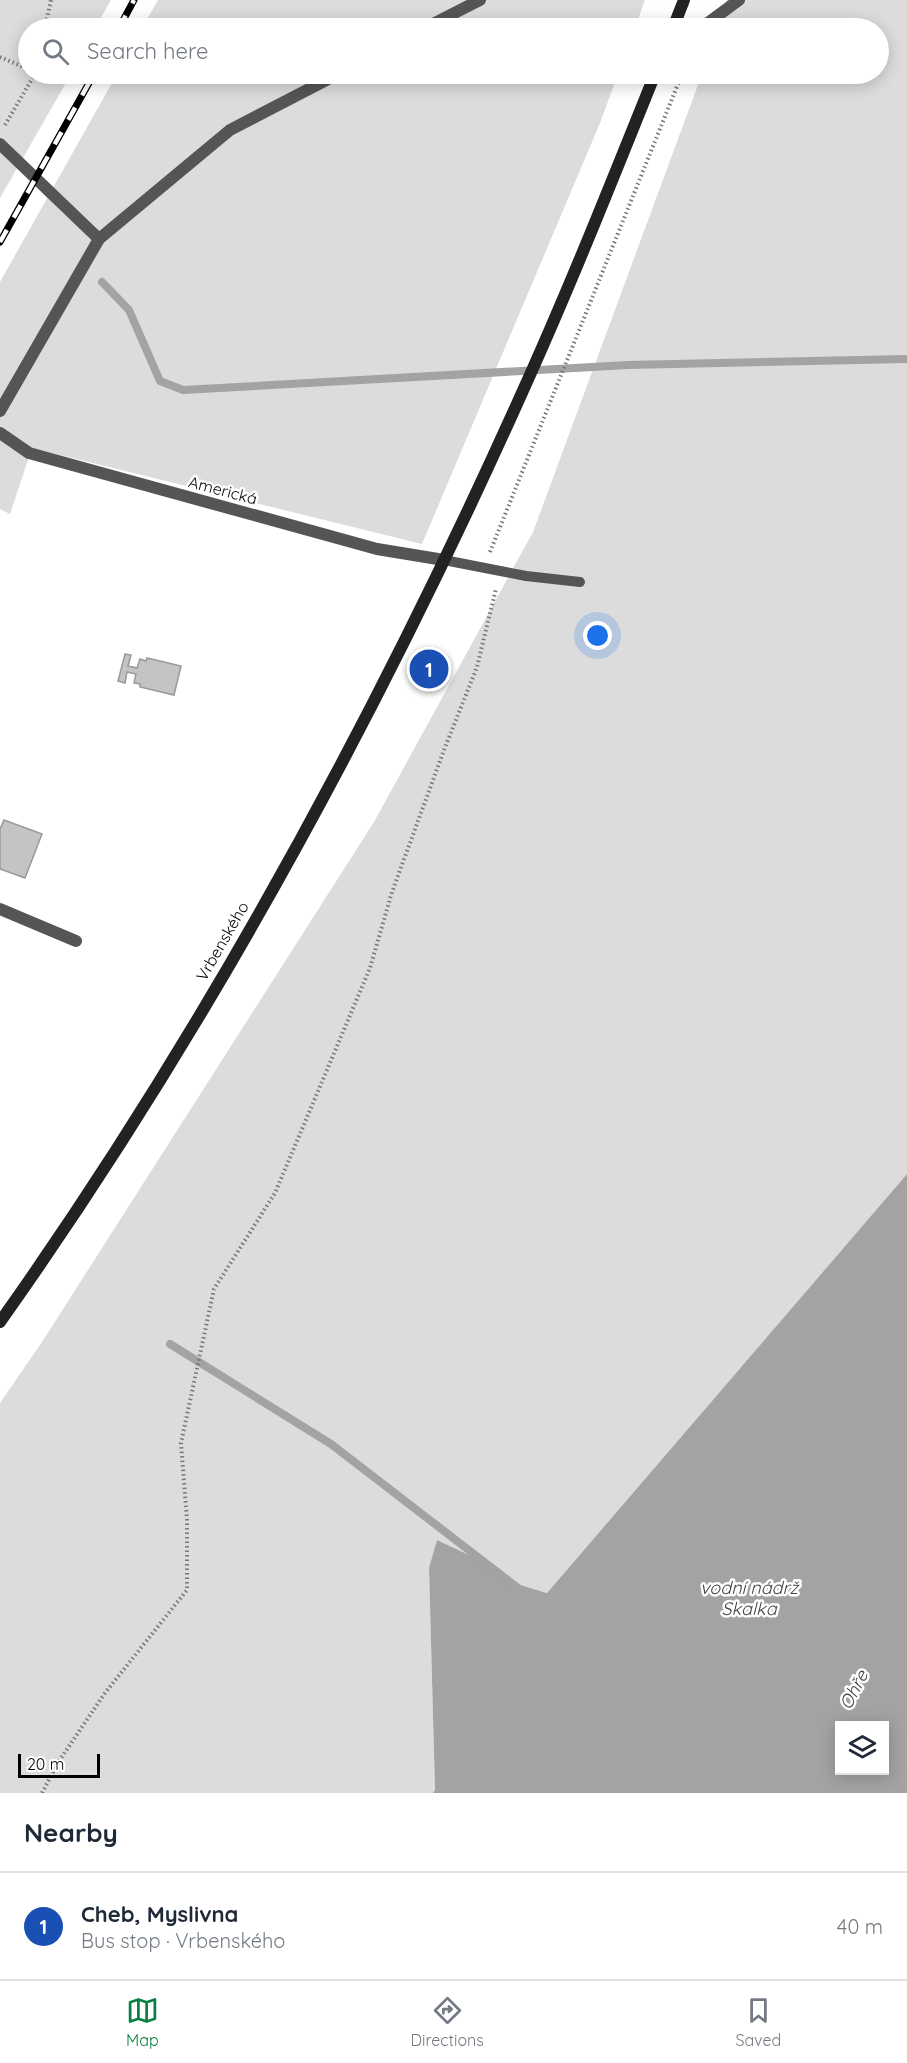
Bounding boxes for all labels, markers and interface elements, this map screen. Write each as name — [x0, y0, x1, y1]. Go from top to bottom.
search box — [18, 18, 889, 84]
icon: search — [39, 35, 72, 68]
text: Search here — [87, 37, 208, 65]
street label: Americká — [187, 471, 259, 509]
your location — [583, 621, 612, 650]
pin: 1 — [410, 646, 448, 692]
street label: Vrbenského — [191, 898, 253, 984]
water label: vodní nádrž Skalka — [700, 1576, 800, 1620]
water label: Ohře — [834, 1666, 874, 1713]
map controls — [835, 1721, 889, 1775]
button: layers — [835, 1721, 889, 1775]
scale bar — [18, 1751, 100, 1778]
text: 20 m — [27, 1754, 64, 1774]
text: Nearby — [24, 1816, 118, 1849]
text: Cheb, Myslivna — [81, 1900, 238, 1928]
text: 1 — [40, 1914, 47, 1939]
text: 40 m — [837, 1914, 883, 1939]
text: Bus stop · Vrbenského — [81, 1928, 285, 1953]
tab: Map — [126, 1994, 159, 2050]
tab: Directions — [411, 1994, 484, 2050]
tab: Saved — [736, 1994, 781, 2050]

